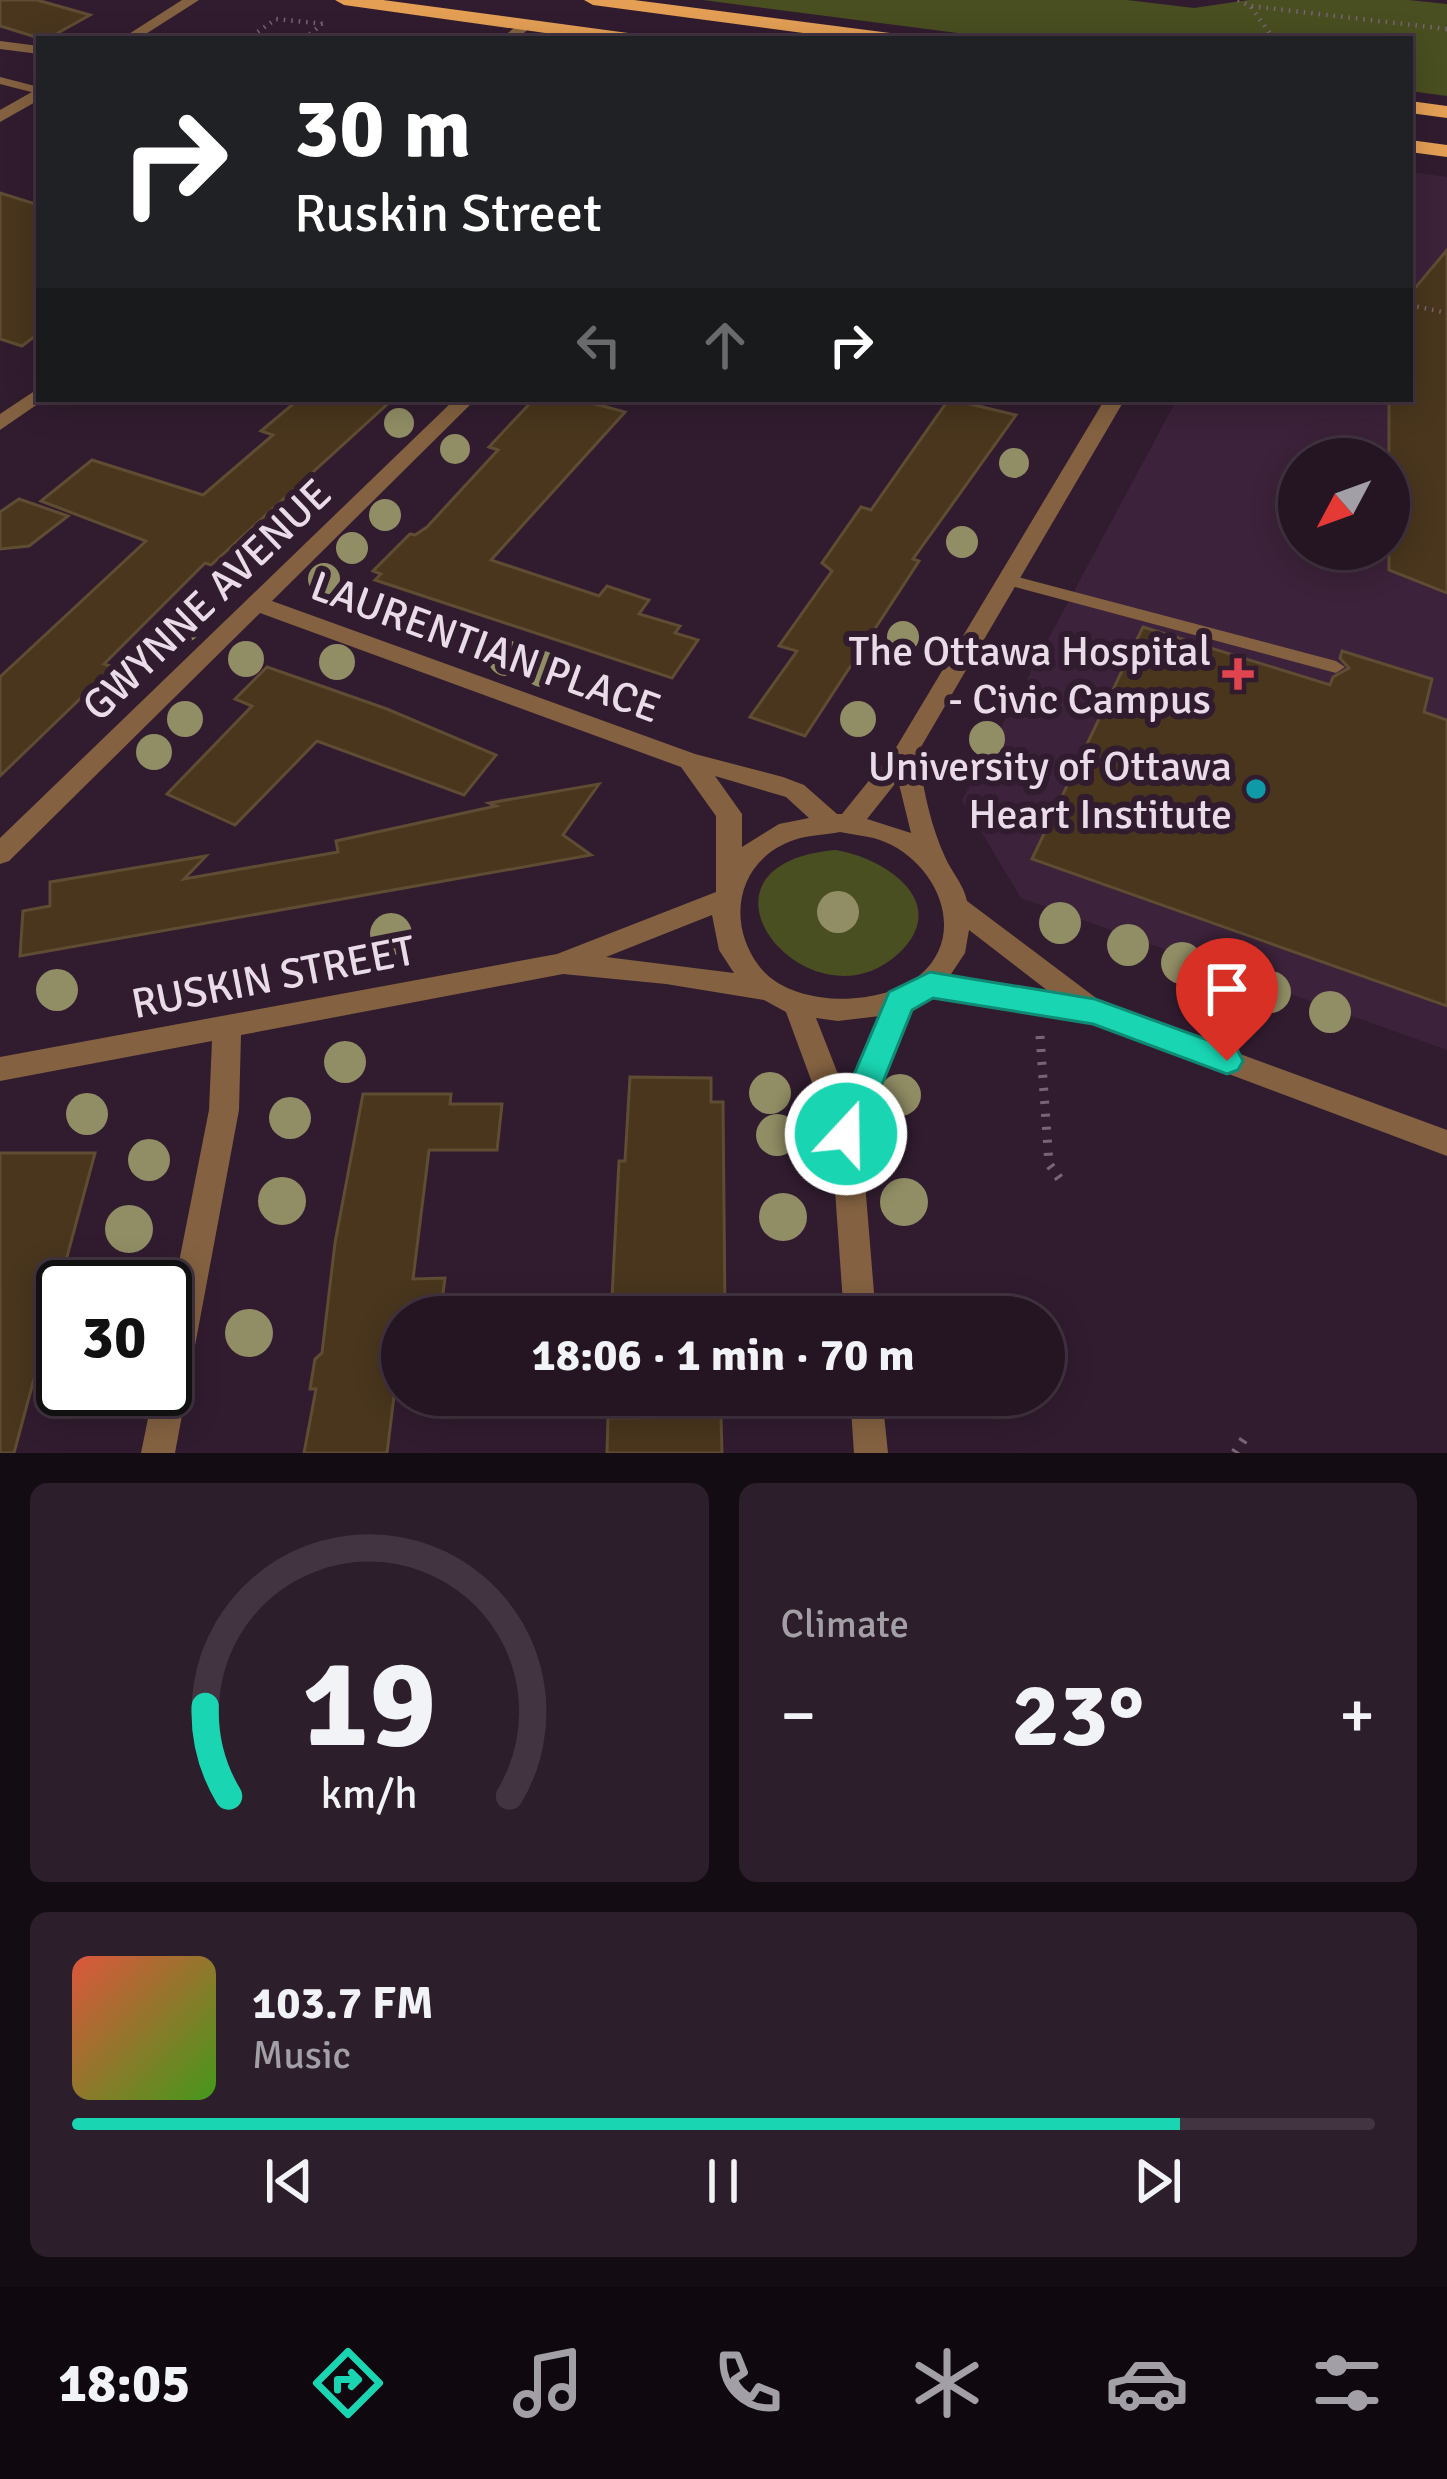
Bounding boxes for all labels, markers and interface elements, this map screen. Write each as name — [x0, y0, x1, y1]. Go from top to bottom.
text: 30 m — [294, 77, 471, 181]
icon: right — [96, 84, 252, 240]
text: Ruskin Street — [294, 180, 602, 247]
icon: left — [566, 312, 632, 378]
icon: ahead — [692, 312, 758, 378]
icon: right — [818, 312, 884, 378]
north arrow — [1278, 438, 1410, 570]
map controls — [1278, 438, 1410, 570]
street label: GWYNNE AVENUE — [72, 469, 342, 732]
street label: LAURENTIAN PLACE — [304, 560, 667, 734]
place label: The Ottawa Hospital - Civic Campus — [849, 626, 1211, 725]
marker: The Ottawa Hospital - Civic Campus — [1222, 658, 1254, 690]
place label: University of Ottawa Heart Institute — [868, 741, 1232, 840]
marker: University of Ottawa Heart Institute — [1243, 776, 1269, 802]
street label: RUSKIN STREET — [127, 925, 420, 1030]
pin — [1176, 938, 1278, 1061]
icon: arrive — [1194, 956, 1260, 1022]
position arrow — [783, 1071, 909, 1197]
speed limit sign: 30 — [36, 1260, 192, 1416]
text: 18:06 · 1 min · 70 m — [531, 1328, 915, 1383]
text: Climate — [781, 1600, 909, 1648]
text: 19 — [302, 1628, 437, 1781]
text: 23° — [1011, 1660, 1144, 1771]
text: − — [781, 1675, 816, 1756]
text: + — [1339, 1675, 1375, 1756]
text: km/h — [321, 1767, 418, 1820]
text: 103.7 FM — [252, 1976, 434, 2031]
text: Music — [252, 2031, 351, 2079]
icon: previous — [256, 2148, 322, 2214]
icon: pause — [690, 2148, 756, 2214]
icon: next — [1125, 2148, 1191, 2214]
icon: directions — [306, 2341, 390, 2425]
icon: music — [506, 2341, 590, 2425]
icon: phone — [706, 2341, 790, 2425]
icon: climate — [905, 2341, 989, 2425]
icon: car — [1105, 2341, 1189, 2425]
icon: filters — [1305, 2341, 1389, 2425]
text: 18:05 — [58, 2350, 190, 2417]

